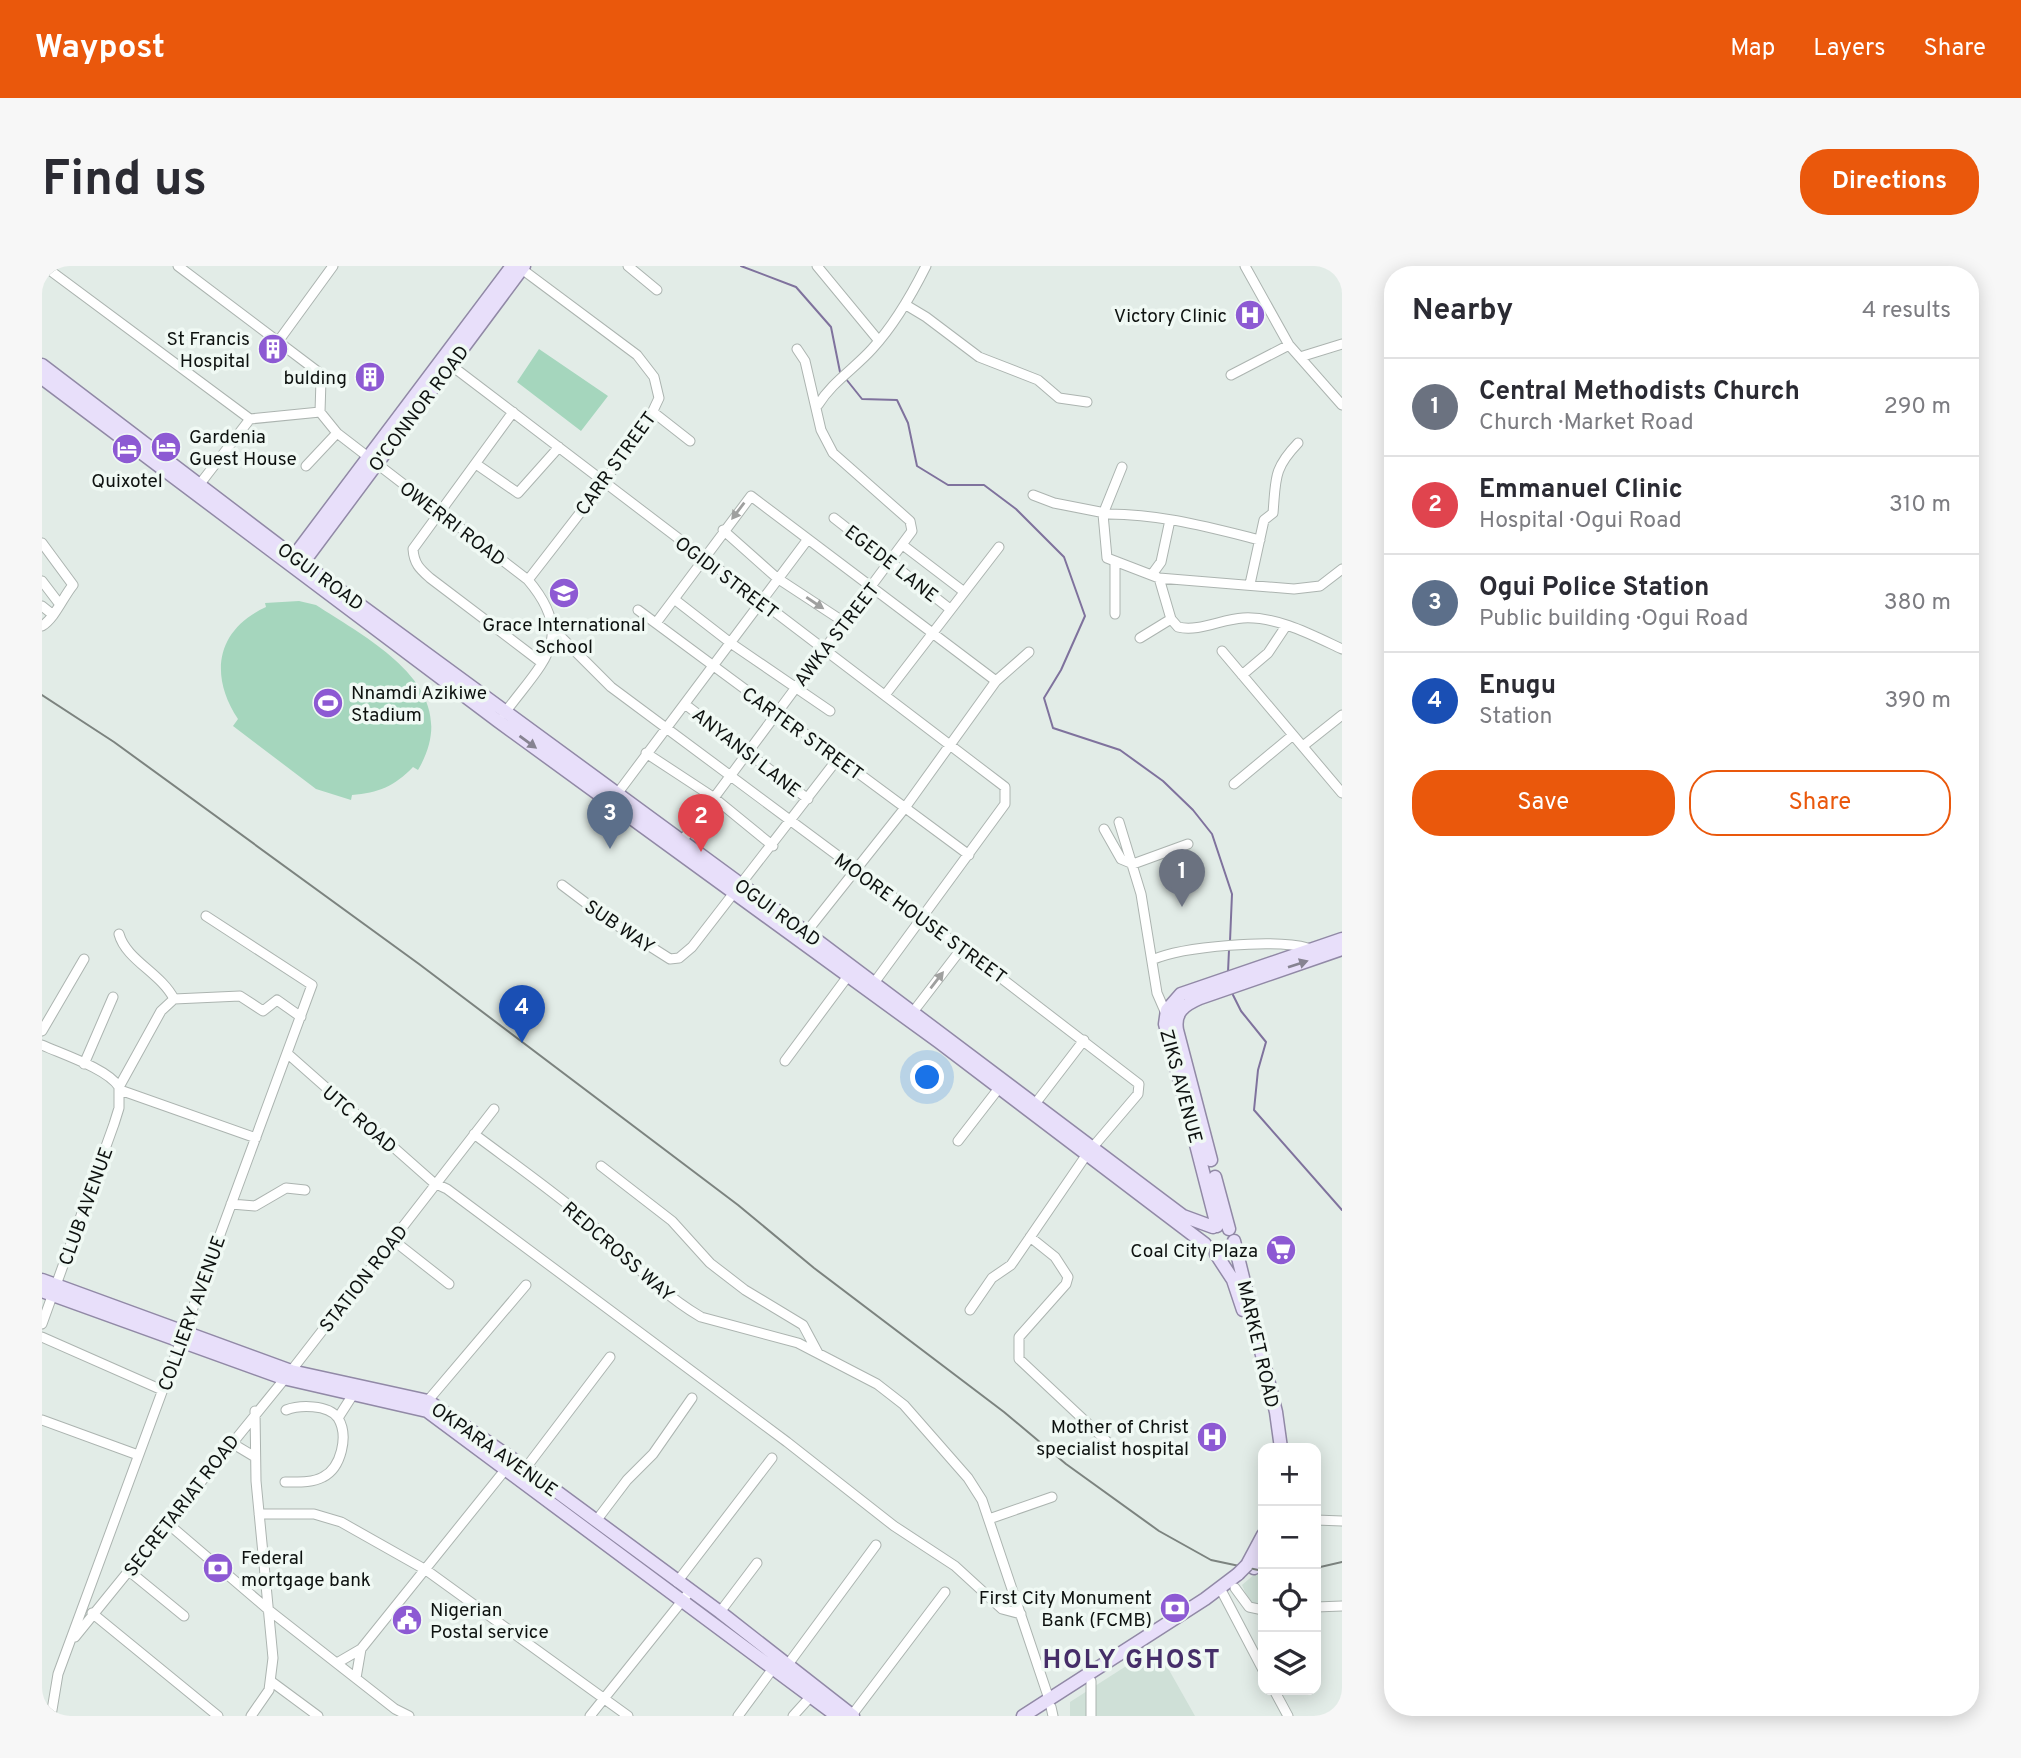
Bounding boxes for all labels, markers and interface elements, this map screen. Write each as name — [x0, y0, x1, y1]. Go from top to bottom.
text: Waypost — [35, 28, 165, 70]
text: Map — [1730, 34, 1775, 64]
text: Layers — [1813, 34, 1885, 64]
text: Share — [1923, 34, 1986, 64]
button: Directions — [1800, 149, 1979, 215]
text: Find us — [42, 151, 207, 213]
text: Nearby — [1412, 293, 1513, 330]
text: 4 results — [1862, 297, 1951, 326]
hospital icon: Victory Clinic — [1233, 298, 1267, 332]
place label: Victory Clinic — [1114, 305, 1227, 329]
place label: St Francis Hospital — [166, 328, 250, 374]
building icon: St Francis Hospital — [256, 332, 290, 366]
street label: O'CONNOR ROAD — [364, 341, 475, 477]
building icon: bulding — [353, 360, 387, 394]
place label: bulding — [283, 367, 347, 391]
text: Central Methodists Church — [1479, 376, 1800, 409]
text: 1 — [1430, 393, 1440, 422]
text: 290 m — [1884, 393, 1951, 422]
street label: CARR STREET — [571, 408, 662, 521]
text: Church · Market Road — [1479, 409, 1694, 438]
place label: Gardenia Guest House — [189, 426, 297, 472]
hotel icon: Gardenia Guest House — [149, 430, 183, 464]
hotel icon: Quixotel — [110, 432, 144, 466]
place label: Quixotel — [91, 470, 163, 494]
text: Emmanuel Clinic — [1479, 474, 1683, 507]
street label: OWERRI ROAD — [394, 477, 510, 572]
text: 2 — [1428, 491, 1442, 520]
text: 310 m — [1889, 491, 1951, 520]
one-way arrow — [730, 502, 745, 520]
text: Hospital · Ogui Road — [1479, 507, 1682, 536]
street label: EGEDE LANE — [839, 521, 942, 609]
street label: OGIDI STREET — [669, 532, 782, 625]
street label: OGUI ROAD — [272, 538, 368, 617]
text: Ogui Police Station — [1479, 572, 1709, 605]
school or university icon: Grace International School — [547, 576, 581, 610]
street label: AWKA STREET — [790, 579, 886, 692]
text: 3 — [1428, 589, 1442, 618]
text: 380 m — [1884, 589, 1951, 618]
one-way arrow — [806, 596, 824, 610]
text: Public building · Ogui Road — [1479, 605, 1748, 634]
place label: Grace International School — [482, 614, 646, 660]
text: Enugu — [1479, 670, 1556, 703]
place label: Nnamdi Azikiwe Stadium — [351, 682, 487, 728]
street label: CARTER STREET — [736, 682, 867, 787]
sports icon: Nnamdi Azikiwe Stadium — [311, 686, 345, 720]
text: 4 — [1428, 687, 1442, 716]
text: 390 m — [1884, 687, 1951, 716]
text: Station — [1479, 703, 1553, 732]
street label: ANYANSI LANE — [687, 704, 805, 804]
one-way arrow — [519, 735, 537, 749]
button: Save — [1412, 770, 1675, 836]
button: Share — [1689, 770, 1951, 836]
pin: 3 — [587, 791, 633, 849]
pin: 2 — [678, 794, 724, 852]
street label: MOORE HOUSE STREET — [829, 849, 1011, 990]
pin: 1 — [1159, 849, 1205, 907]
street label: OGUI ROAD — [729, 874, 825, 953]
street label: SUB WAY — [579, 895, 659, 960]
one-way arrow — [1288, 958, 1309, 968]
one-way arrow — [930, 971, 945, 989]
pin: 4 — [499, 985, 545, 1043]
street label: ZIKS AVENUE — [1153, 1027, 1207, 1146]
your location — [910, 1060, 944, 1094]
street label: UTC ROAD — [316, 1082, 401, 1160]
street label: CLUB AVENUE — [54, 1144, 119, 1269]
street label: REDCROSS WAY — [557, 1197, 679, 1308]
street label: STATION ROAD — [315, 1221, 414, 1338]
street label: COLLIERY AVENUE — [154, 1233, 232, 1395]
supermarket icon: Coal City Plaza — [1264, 1233, 1298, 1267]
place label: Coal City Plaza — [1130, 1240, 1258, 1264]
street label: MARKET ROAD — [1231, 1278, 1283, 1410]
street label: OKPARA AVENUE — [426, 1398, 562, 1503]
place label: Mother of Christ specialist hospital — [1036, 1416, 1189, 1462]
hospital icon: Mother of Christ specialist hospital — [1195, 1420, 1229, 1454]
street label: SECRETARIAT ROAD — [120, 1430, 246, 1582]
map controls — [1258, 1443, 1321, 1695]
button: + — [1258, 1443, 1321, 1506]
button: − — [1258, 1506, 1321, 1569]
place label: Federal mortgage bank — [241, 1547, 371, 1593]
bank icon: Federal mortgage bank — [201, 1551, 235, 1585]
button: locate — [1258, 1569, 1321, 1632]
place label: First City Monument Bank (FCMB) — [979, 1587, 1152, 1633]
bank icon: First City Monument Bank (FCMB) — [1158, 1591, 1192, 1625]
place label: Nigerian Postal service — [430, 1599, 549, 1645]
public building icon: Nigerian Postal service — [390, 1603, 424, 1637]
button: layers — [1258, 1632, 1321, 1695]
district label: HOLY GHOST — [1042, 1645, 1222, 1678]

